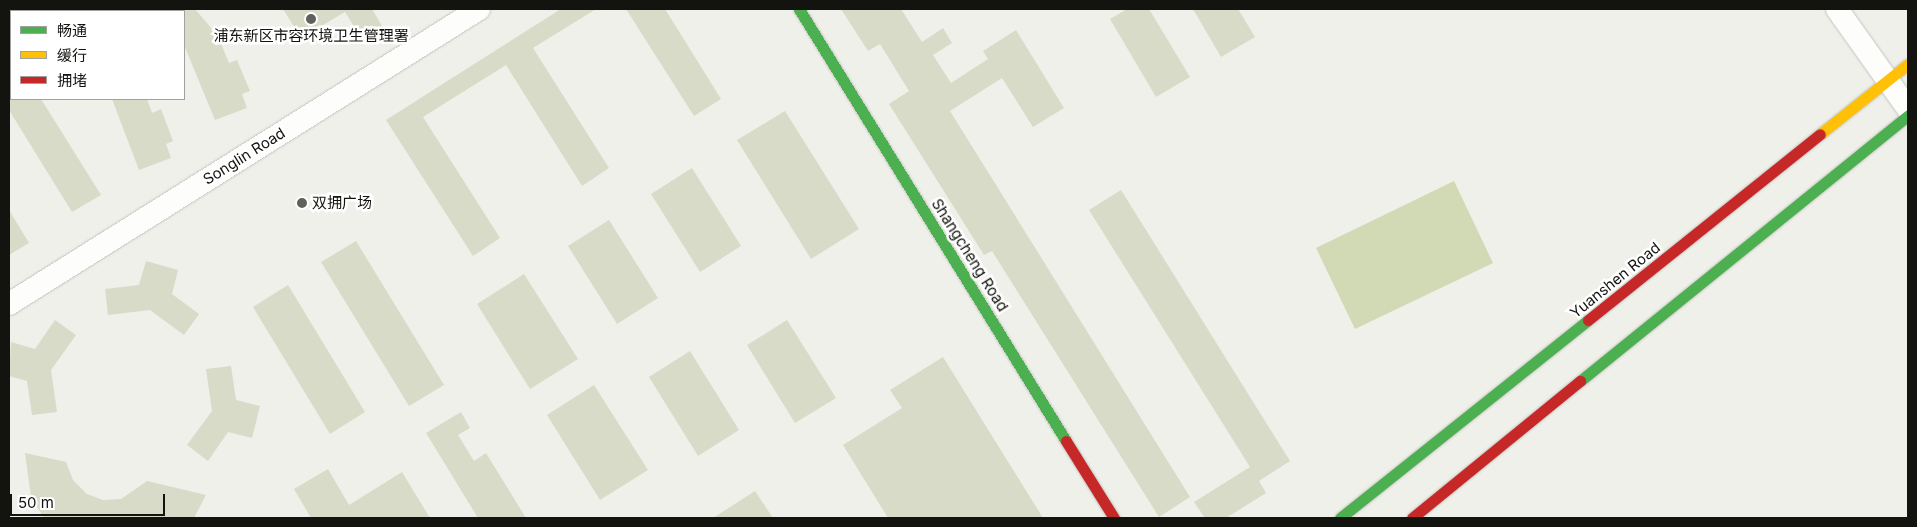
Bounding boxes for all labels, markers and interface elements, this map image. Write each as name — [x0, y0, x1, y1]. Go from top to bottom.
legend — [10, 10, 185, 100]
marker: 浦东新区市容环境卫生管理署 — [305, 13, 317, 25]
text: 畅通 — [57, 21, 87, 40]
place label: 浦东新区市容环境卫生管理署 — [214, 27, 408, 45]
text: 缓行 — [57, 46, 87, 65]
text: 拥堵 — [57, 71, 87, 90]
street label: Songlin Road — [200, 124, 288, 188]
place label: 双拥广场 — [312, 194, 372, 212]
street label: Shangcheng Road — [928, 195, 1012, 315]
marker: 双拥广场 — [296, 197, 308, 209]
street label: Yuanshen Road — [1566, 238, 1664, 322]
scale bar — [12, 484, 168, 516]
text: 50 m — [18, 493, 54, 512]

